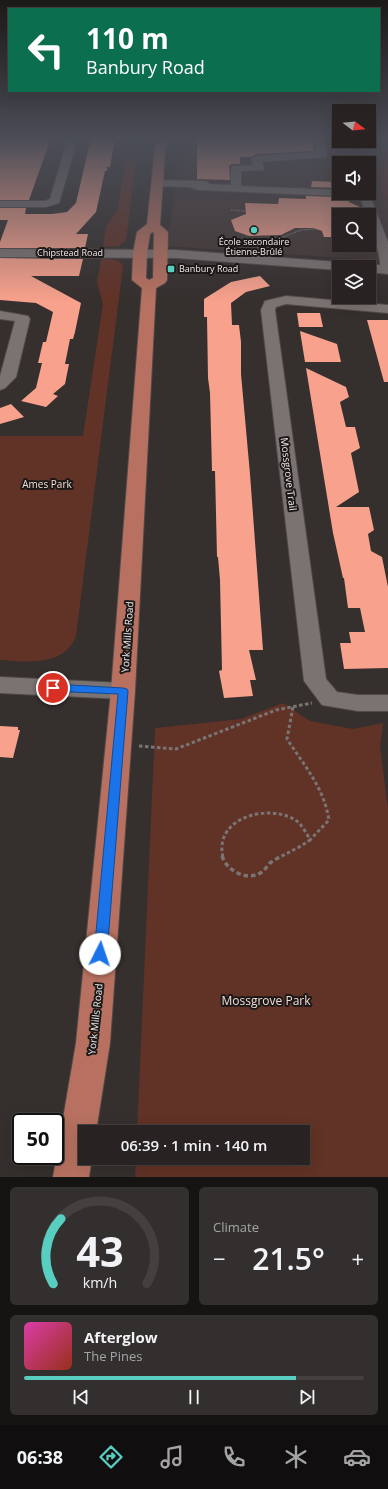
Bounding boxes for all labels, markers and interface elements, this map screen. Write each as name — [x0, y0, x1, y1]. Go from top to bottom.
text: 110 m — [86, 19, 169, 57]
icon: left — [20, 24, 72, 76]
text: Banbury Road — [86, 55, 205, 79]
north arrow — [332, 104, 376, 148]
map controls — [332, 104, 376, 304]
button: sound — [332, 156, 376, 200]
button: search — [332, 208, 376, 252]
marker: École secondaire Étienne-Brûlé — [249, 225, 259, 235]
place label: École secondaire Étienne-Brûlé — [219, 235, 289, 258]
street label: Chipstead Road — [37, 246, 103, 259]
button: layers — [332, 260, 376, 304]
place label: Banbury Road — [179, 262, 238, 275]
marker: Banbury Road — [166, 264, 176, 274]
street label: Mossgrove Trail — [278, 437, 300, 511]
park label: Ames Park — [22, 477, 72, 491]
street label: York Mills Road — [118, 601, 136, 673]
pin — [36, 671, 70, 705]
icon: arrive — [42, 677, 64, 699]
position arrow — [79, 933, 121, 975]
street label: York Mills Road — [84, 983, 106, 1055]
park label: Mossgrove Park — [221, 992, 311, 1009]
speed limit sign: 50 — [12, 1113, 64, 1165]
text: 06:39 · 1 min · 140 m — [121, 1135, 267, 1155]
text: Climate — [213, 1218, 259, 1236]
text: 43 — [76, 1223, 123, 1279]
text: 21.5° — [252, 1238, 325, 1279]
text: − — [213, 1243, 226, 1273]
text: + — [351, 1243, 364, 1273]
text: km/h — [82, 1273, 117, 1292]
text: Afterglow — [84, 1327, 158, 1347]
text: The Pines — [84, 1347, 142, 1365]
icon: previous — [70, 1386, 92, 1408]
icon: pause — [183, 1386, 205, 1408]
icon: next — [296, 1386, 318, 1408]
icon: directions — [97, 1443, 125, 1471]
icon: music — [158, 1443, 186, 1471]
icon: phone — [220, 1443, 248, 1471]
icon: climate — [282, 1443, 310, 1471]
icon: car — [343, 1443, 371, 1471]
text: 06:38 — [17, 1445, 63, 1469]

